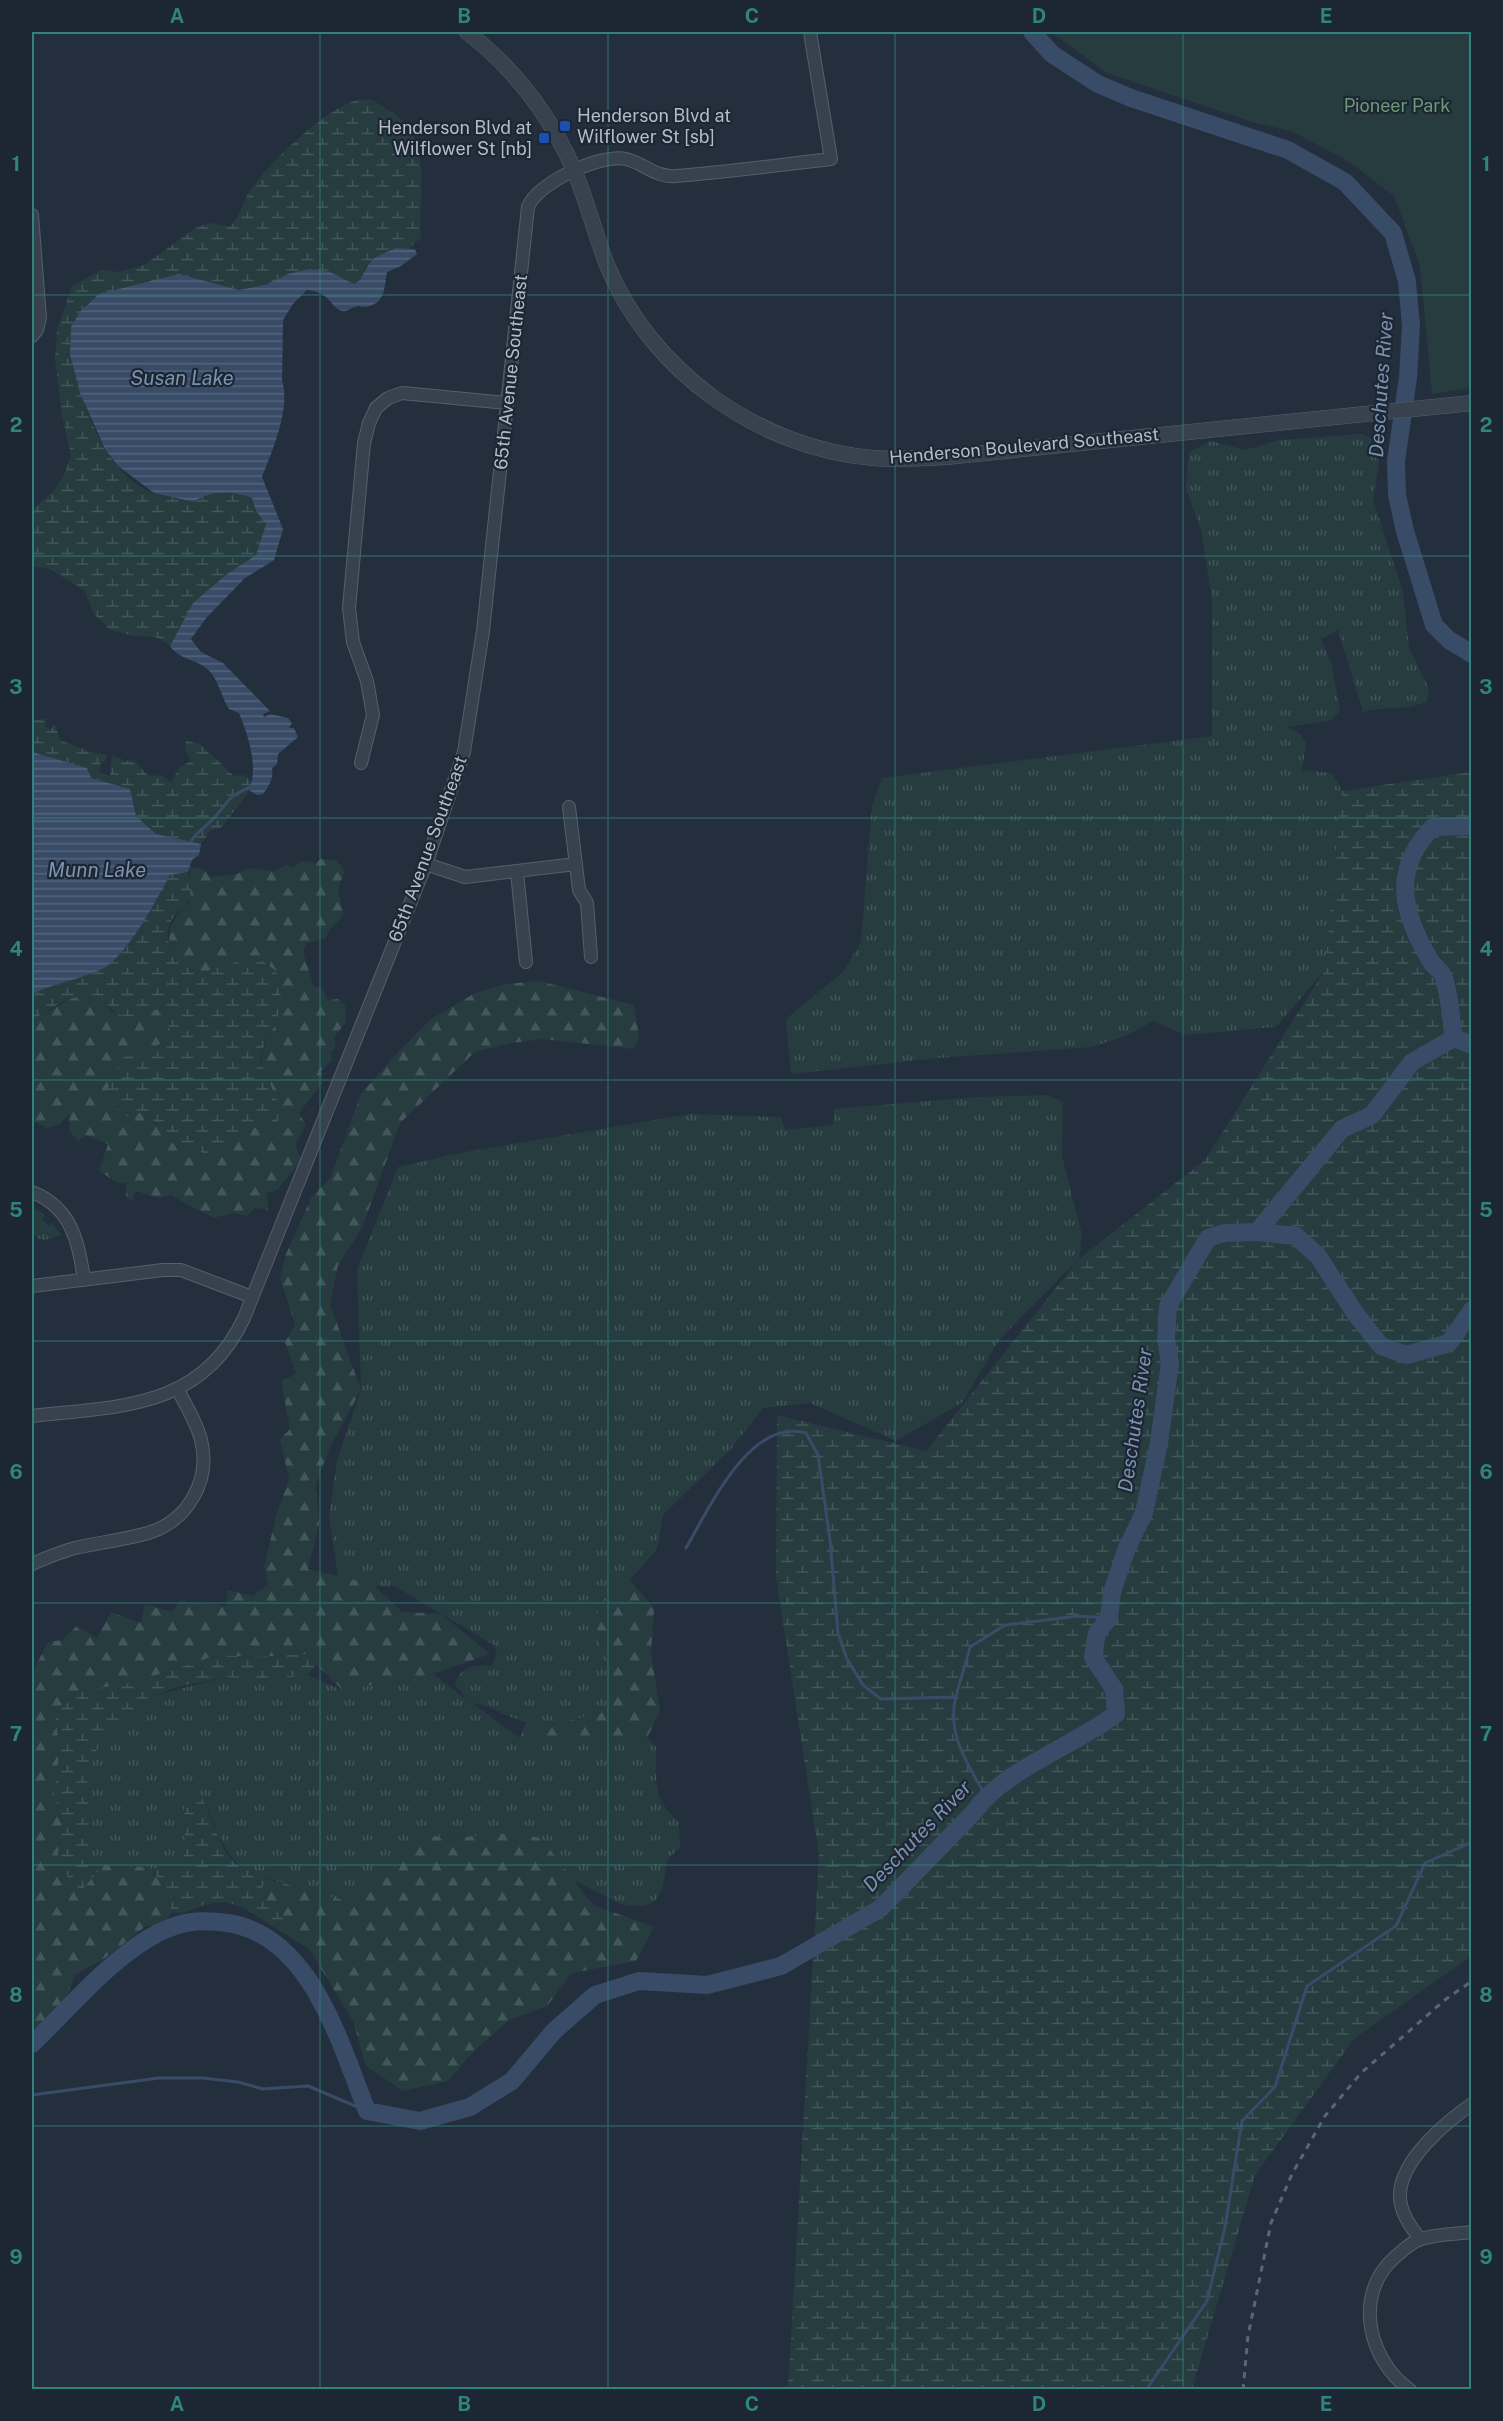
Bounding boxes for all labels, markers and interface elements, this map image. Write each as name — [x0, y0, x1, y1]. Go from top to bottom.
text: A — [170, 4, 184, 28]
text: B — [457, 4, 471, 28]
text: C — [745, 4, 759, 28]
text: D — [1032, 4, 1046, 28]
text: E — [1320, 4, 1332, 28]
park label: Pioneer Park — [1344, 95, 1450, 116]
place label: Henderson Blvd at Wilflower St [sb] — [577, 105, 731, 147]
place label: Henderson Blvd at Wilflower St [nb] — [378, 117, 532, 159]
marker: Henderson Blvd at Wilflower St [sb] — [558, 119, 572, 133]
marker: Henderson Blvd at Wilflower St [nb] — [537, 131, 551, 145]
text: 1 — [12, 152, 20, 176]
text: 1 — [1482, 152, 1490, 176]
street label: 65th Avenue Southeast — [490, 273, 531, 471]
water label: Deschutes River — [1364, 311, 1398, 458]
water label: Susan Lake — [130, 366, 234, 390]
text: 2 — [10, 413, 22, 437]
text: 2 — [1480, 413, 1492, 437]
street label: Henderson Boulevard Southeast — [888, 423, 1160, 468]
text: 3 — [9, 675, 23, 699]
text: 3 — [1479, 675, 1493, 699]
street label: 65th Avenue Southeast — [384, 753, 471, 945]
water label: Munn Lake — [48, 858, 146, 882]
text: 4 — [9, 937, 23, 961]
text: 4 — [1479, 937, 1493, 961]
text: 5 — [9, 1198, 23, 1222]
text: 5 — [1479, 1198, 1493, 1222]
water label: Deschutes River — [1113, 1346, 1157, 1494]
text: 6 — [9, 1460, 23, 1484]
text: 6 — [1479, 1460, 1493, 1484]
text: 7 — [10, 1722, 22, 1746]
text: 7 — [1480, 1722, 1492, 1746]
water label: Deschutes River — [858, 1775, 976, 1897]
text: 8 — [9, 1983, 23, 2007]
text: 8 — [1479, 1983, 1493, 2007]
text: 9 — [9, 2245, 23, 2269]
text: 9 — [1479, 2245, 1493, 2269]
text: A — [170, 2392, 184, 2416]
text: B — [457, 2392, 471, 2416]
text: C — [745, 2392, 759, 2416]
text: D — [1032, 2392, 1046, 2416]
text: E — [1320, 2392, 1332, 2416]

